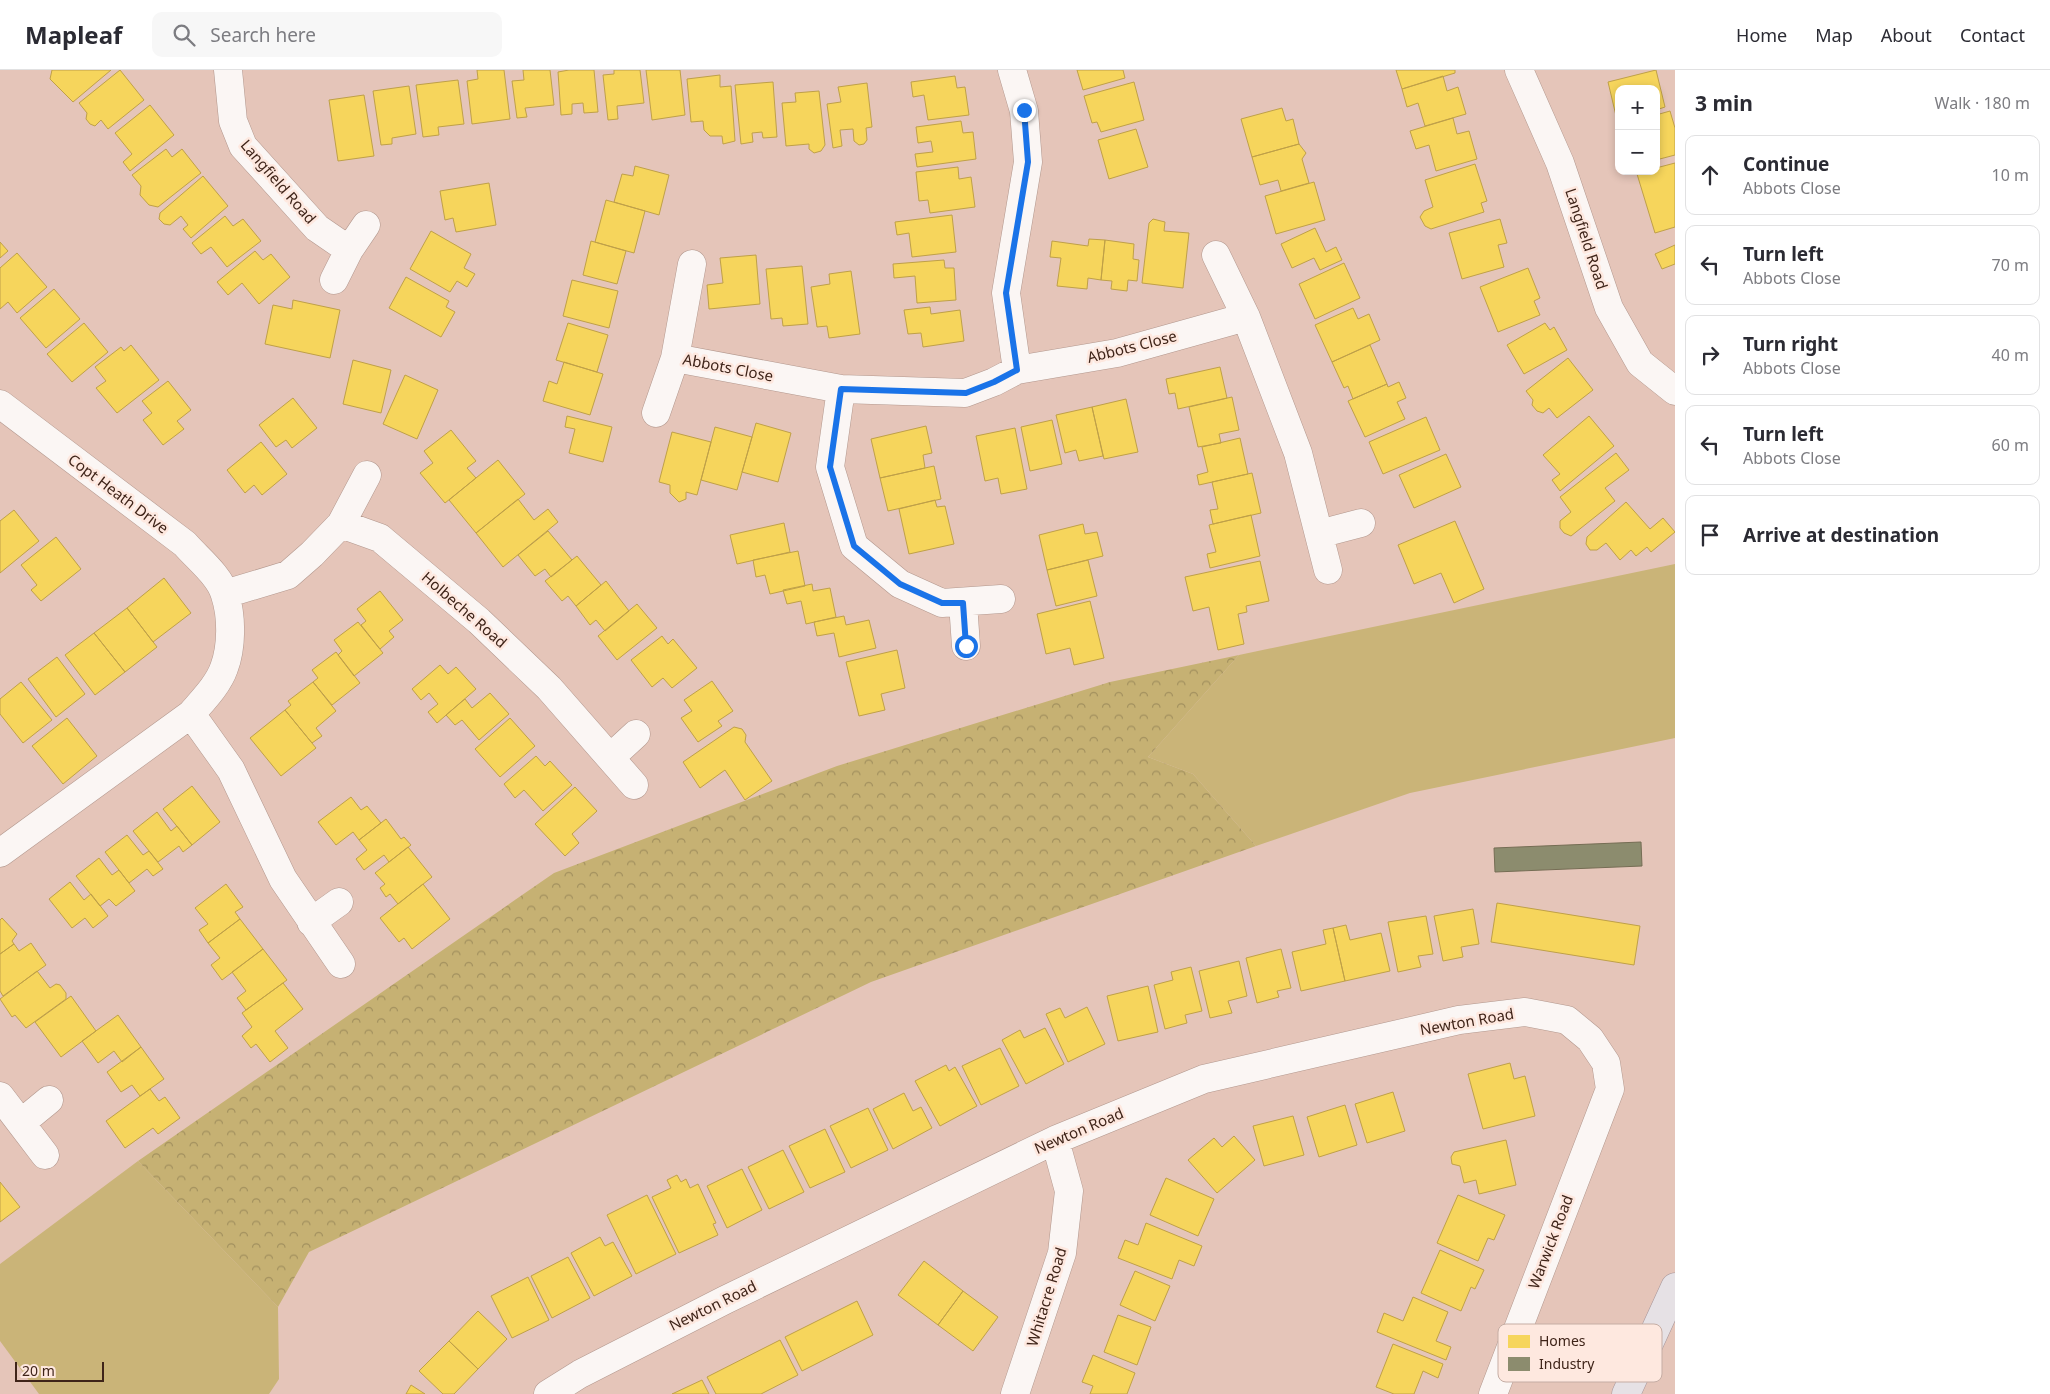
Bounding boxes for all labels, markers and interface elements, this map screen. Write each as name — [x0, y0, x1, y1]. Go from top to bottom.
search box — [152, 12, 502, 57]
text: Mapleaf — [25, 18, 122, 51]
icon: search — [170, 21, 198, 49]
text: Search here — [210, 22, 316, 48]
text: Home — [1736, 23, 1787, 47]
text: Map — [1815, 23, 1853, 47]
text: About — [1881, 23, 1932, 47]
text: Contact — [1960, 23, 2025, 47]
map controls — [1615, 85, 1660, 175]
button: + — [1615, 85, 1660, 130]
text: 3 min — [1695, 89, 1753, 117]
text: Walk · 180 m — [1935, 92, 2030, 114]
route end — [1013, 99, 1036, 122]
button: − — [1615, 130, 1660, 175]
street label: Langfield Road — [237, 135, 321, 228]
text: Continue — [1743, 151, 1829, 177]
icon: ahead — [1696, 161, 1724, 189]
text: 10 m — [1992, 164, 2029, 186]
text: Abbots Close — [1743, 177, 1841, 199]
street label: Langfield Road — [1561, 186, 1613, 292]
text: Turn left — [1743, 241, 1824, 267]
icon: left — [1696, 251, 1724, 279]
text: 70 m — [1992, 254, 2029, 276]
text: Abbots Close — [1743, 267, 1841, 289]
street label: Abbots Close — [1085, 325, 1179, 367]
text: Turn right — [1743, 331, 1838, 357]
icon: right — [1696, 341, 1724, 369]
text: 40 m — [1992, 344, 2029, 366]
street label: Abbots Close — [681, 348, 775, 386]
text: Abbots Close — [1743, 357, 1841, 379]
text: Turn left — [1743, 421, 1824, 447]
icon: left — [1696, 431, 1724, 459]
text: 60 m — [1992, 434, 2029, 456]
text: Abbots Close — [1743, 447, 1841, 469]
street label: Copt Heath Drive — [64, 449, 173, 538]
icon: arrive — [1696, 521, 1724, 549]
text: Arrive at destination — [1743, 522, 1939, 548]
street label: Holbeche Road — [418, 567, 511, 652]
route start — [955, 635, 978, 658]
street label: Newton Road — [1418, 1003, 1515, 1039]
street label: Newton Road — [1031, 1102, 1126, 1158]
street label: Warwick Road — [1523, 1192, 1577, 1291]
street label: Whitacre Road — [1022, 1245, 1071, 1349]
street label: Newton Road — [665, 1275, 760, 1335]
legend — [1498, 1324, 1662, 1382]
text: Homes — [1539, 1331, 1586, 1350]
text: Industry — [1539, 1354, 1595, 1373]
scale bar — [15, 1359, 104, 1382]
text: 20 m — [22, 1361, 55, 1380]

